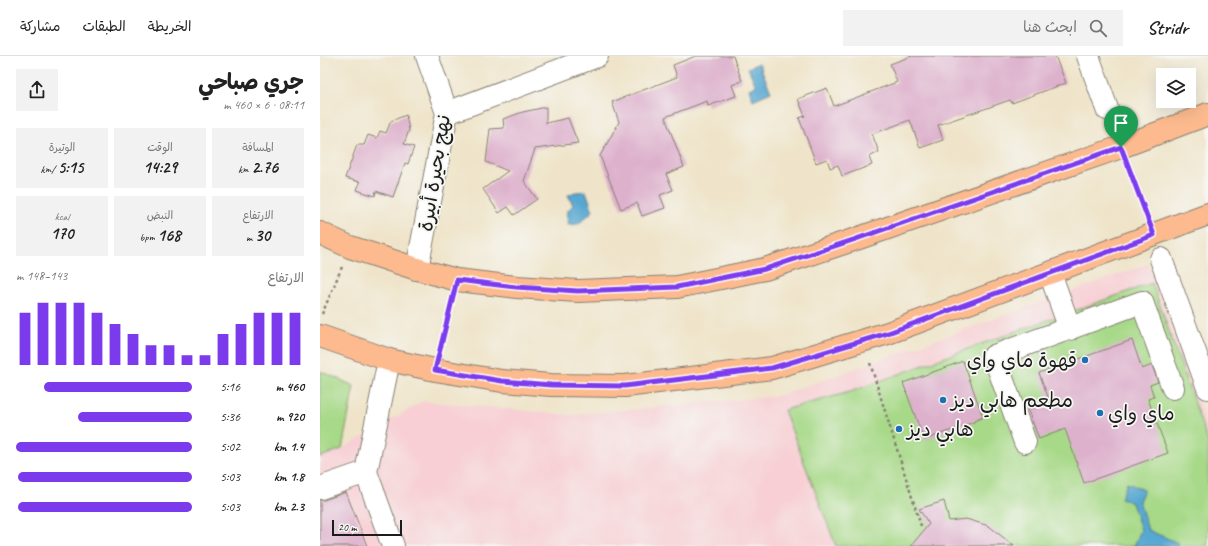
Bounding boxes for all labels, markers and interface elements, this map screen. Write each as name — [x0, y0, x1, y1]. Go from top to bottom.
search box — [843, 10, 1123, 46]
text: Stridr — [1147, 16, 1188, 40]
icon: search — [1087, 17, 1109, 39]
text: مشاركة — [20, 18, 60, 35]
text: الطبقات — [82, 18, 126, 35]
text: الخريطة — [148, 18, 191, 35]
text: ابحث هنا — [1023, 18, 1077, 37]
text: جري صباحي — [198, 68, 304, 96]
map controls — [1156, 68, 1196, 108]
button: layers — [1156, 68, 1196, 108]
button: share — [16, 69, 58, 111]
text: 08:11 · 6 × 460 m — [223, 97, 304, 113]
pin — [1104, 106, 1138, 147]
icon: arrive — [1110, 112, 1132, 134]
street label: نهج بحيرة أبيرة — [413, 113, 457, 233]
text: الوتيرة — [49, 140, 75, 154]
text: الوقت — [147, 140, 173, 154]
text: المسافة — [242, 140, 274, 154]
text: 5:15 — [58, 157, 83, 178]
text: 14:29 — [143, 157, 177, 178]
text: 2.76 — [251, 157, 278, 178]
text: /km — [41, 162, 58, 176]
text: km — [238, 162, 251, 176]
text: النبض — [147, 208, 173, 222]
text: الارتفاع — [243, 208, 273, 222]
text: kcal — [55, 209, 69, 223]
text: 170 — [51, 223, 73, 244]
text: 168 — [157, 225, 181, 246]
text: 30 — [255, 225, 270, 246]
text: bpm — [139, 230, 157, 244]
text: m — [246, 230, 255, 244]
text: 143–148 m — [16, 268, 67, 284]
text: الارتفاع — [268, 270, 304, 286]
place label: قهوة ماي واي — [967, 348, 1077, 375]
marker: قهوة ماي واي — [1080, 355, 1090, 365]
text: 5:16 — [220, 379, 240, 395]
text: 460 m — [276, 379, 304, 395]
place label: مطعم هابي ديز — [949, 388, 1073, 418]
marker: مطعم هابي ديز — [938, 395, 948, 405]
place label: ماي واي — [1108, 401, 1175, 428]
marker: ماي واي — [1095, 408, 1105, 418]
text: 5:36 — [220, 409, 240, 425]
text: 920 m — [276, 409, 304, 425]
place label: هابي ديز — [905, 417, 974, 447]
marker: هابي ديز — [894, 424, 904, 434]
text: 5:02 — [220, 439, 240, 455]
text: 1.4 km — [274, 439, 304, 455]
text: 5:03 — [220, 469, 240, 485]
text: 1.8 km — [274, 469, 304, 485]
text: 5:03 — [220, 499, 240, 515]
text: 2.3 km — [274, 499, 304, 515]
scale bar — [332, 518, 402, 537]
text: 20 m — [338, 520, 357, 534]

